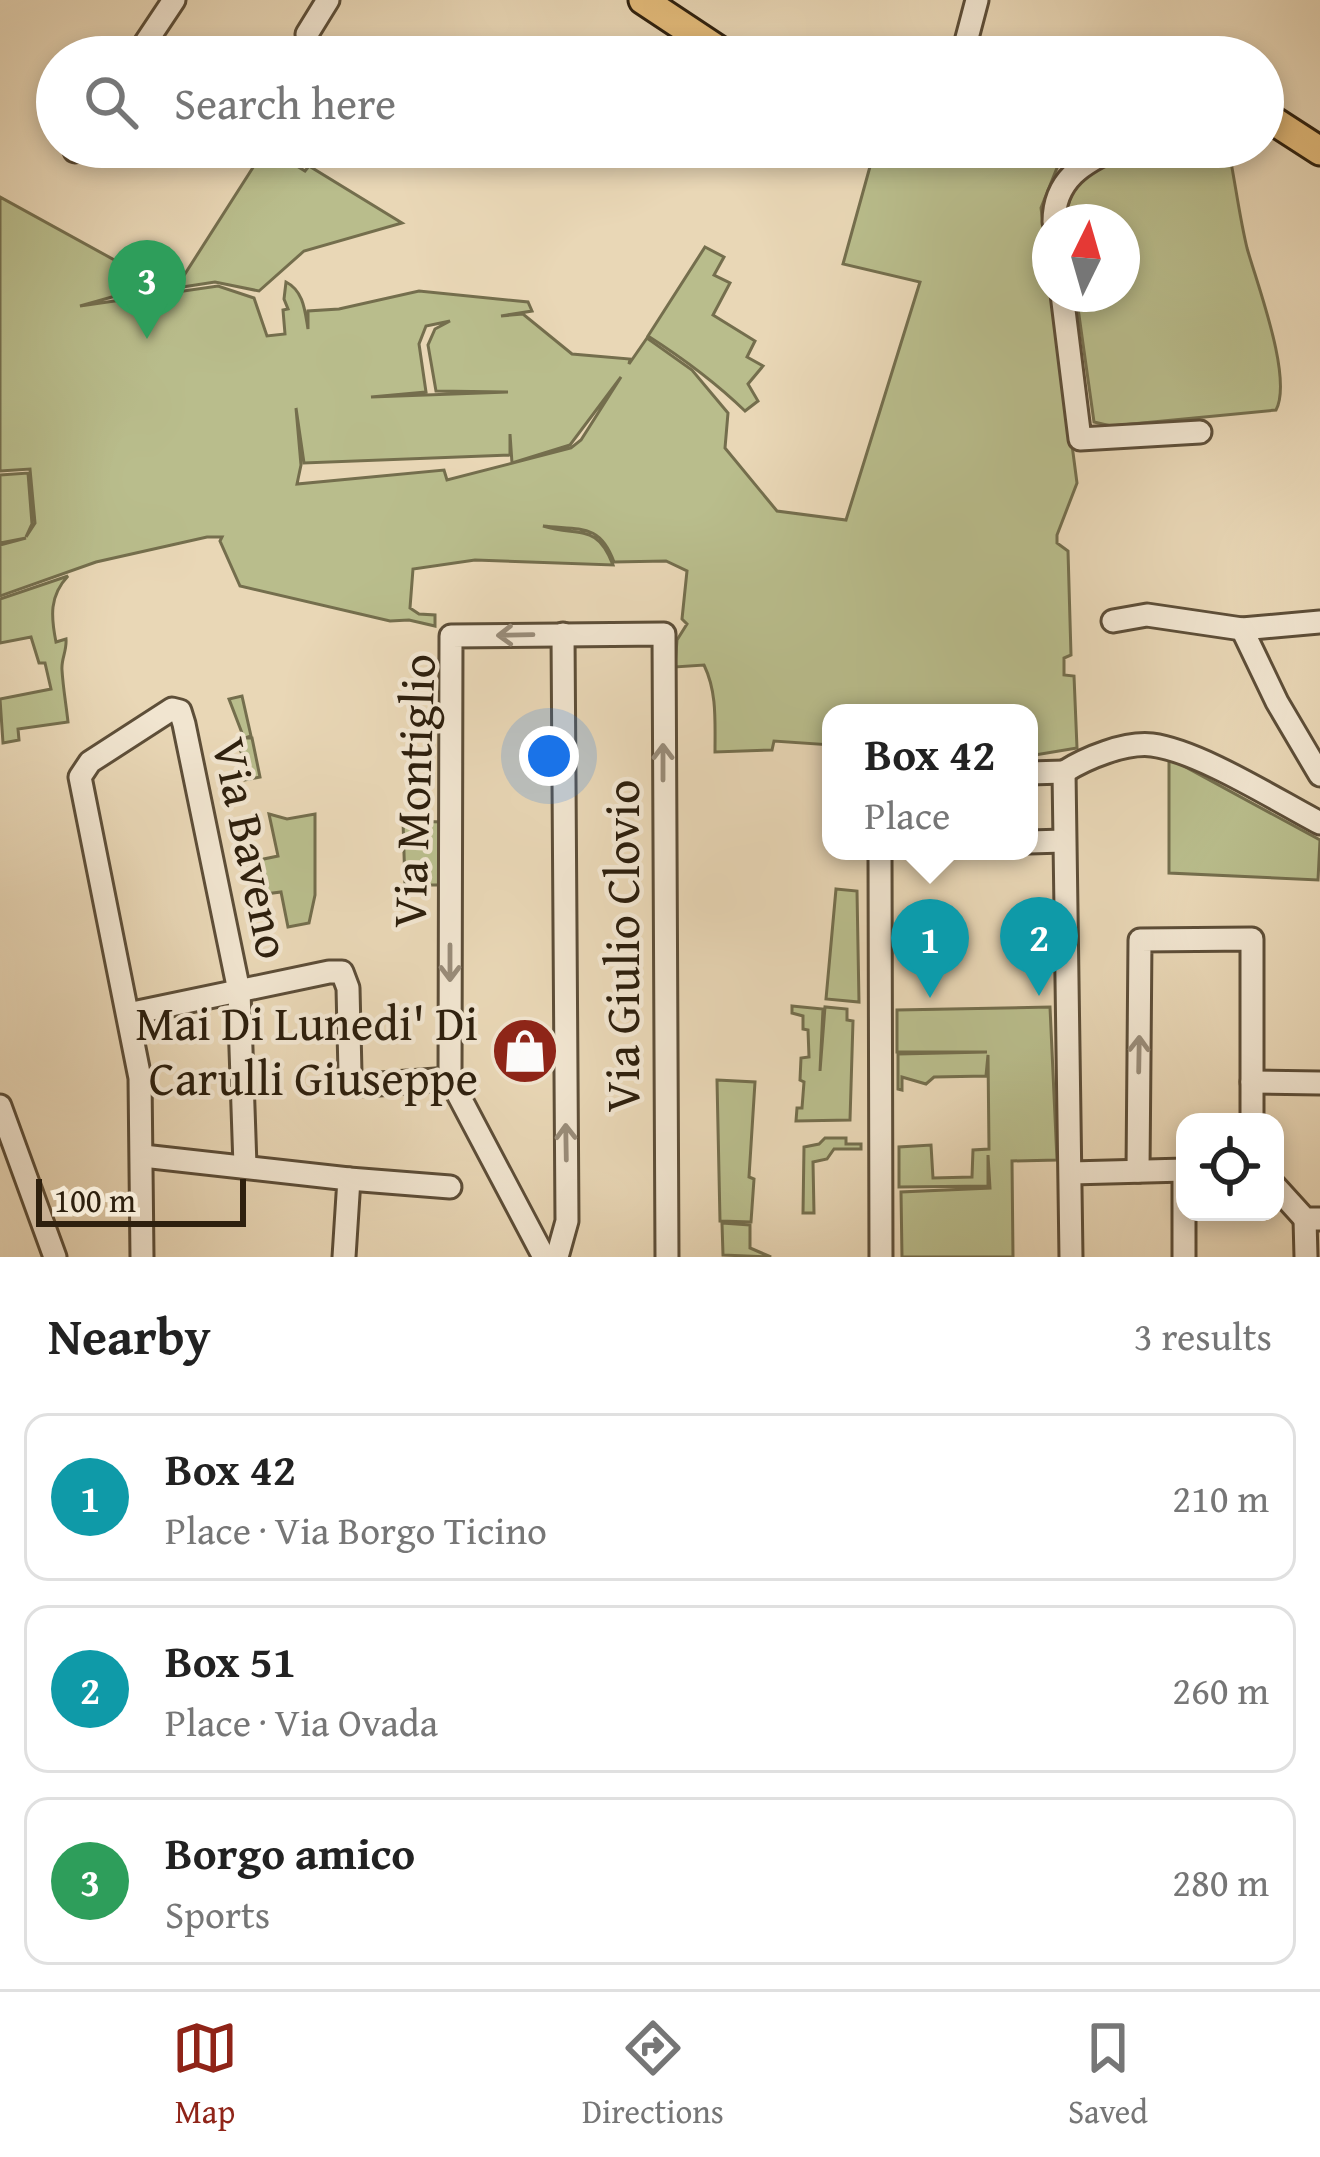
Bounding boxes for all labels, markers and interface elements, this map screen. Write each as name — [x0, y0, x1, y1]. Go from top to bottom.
search box — [36, 36, 1284, 168]
icon: search — [78, 69, 144, 135]
text: Search here — [174, 70, 396, 135]
north arrow — [1032, 204, 1140, 312]
pin: 3 — [108, 240, 186, 339]
one-way arrow — [496, 624, 535, 646]
street label: Via Montiglio — [372, 652, 453, 929]
popup — [822, 704, 1038, 860]
text: Box 42 — [864, 721, 996, 786]
your location — [519, 726, 579, 786]
street label: Via Baveno — [194, 731, 311, 965]
one-way arrow — [652, 743, 674, 782]
street label: Via Giulio Clovio — [586, 780, 657, 1112]
text: Place — [864, 786, 950, 843]
pin: 2 — [1000, 897, 1078, 996]
pin: 1 — [891, 899, 969, 998]
one-way arrow — [439, 943, 461, 982]
place label: Mai Di Lunedi' Di Carulli Giuseppe — [135, 987, 478, 1113]
shop icon: Mai Di Lunedi' Di Carulli Giuseppe — [490, 1016, 560, 1086]
one-way arrow — [1128, 1035, 1150, 1074]
map controls — [1176, 1113, 1284, 1221]
button: locate — [1176, 1113, 1284, 1221]
one-way arrow — [555, 1123, 577, 1162]
scale bar — [36, 1173, 246, 1226]
text: 100 m — [54, 1176, 136, 1224]
text: Nearby — [48, 1298, 211, 1373]
text: 3 results — [1134, 1307, 1272, 1364]
text: Box 42 — [165, 1436, 296, 1501]
text: 1 — [80, 1469, 100, 1526]
text: 210 m — [1172, 1469, 1269, 1526]
text: Place · Via Borgo Ticino — [165, 1501, 547, 1558]
text: Box 51 — [165, 1628, 296, 1693]
text: 2 — [80, 1661, 100, 1718]
text: 260 m — [1172, 1661, 1269, 1718]
text: Place · Via Ovada — [165, 1693, 438, 1750]
text: Borgo amico — [165, 1820, 415, 1885]
text: 3 — [80, 1853, 100, 1910]
text: 280 m — [1172, 1853, 1269, 1910]
text: Sports — [165, 1885, 270, 1942]
tab: Map — [172, 2015, 238, 2135]
tab: Directions — [582, 2015, 724, 2135]
tab: Saved — [1068, 2015, 1148, 2135]

